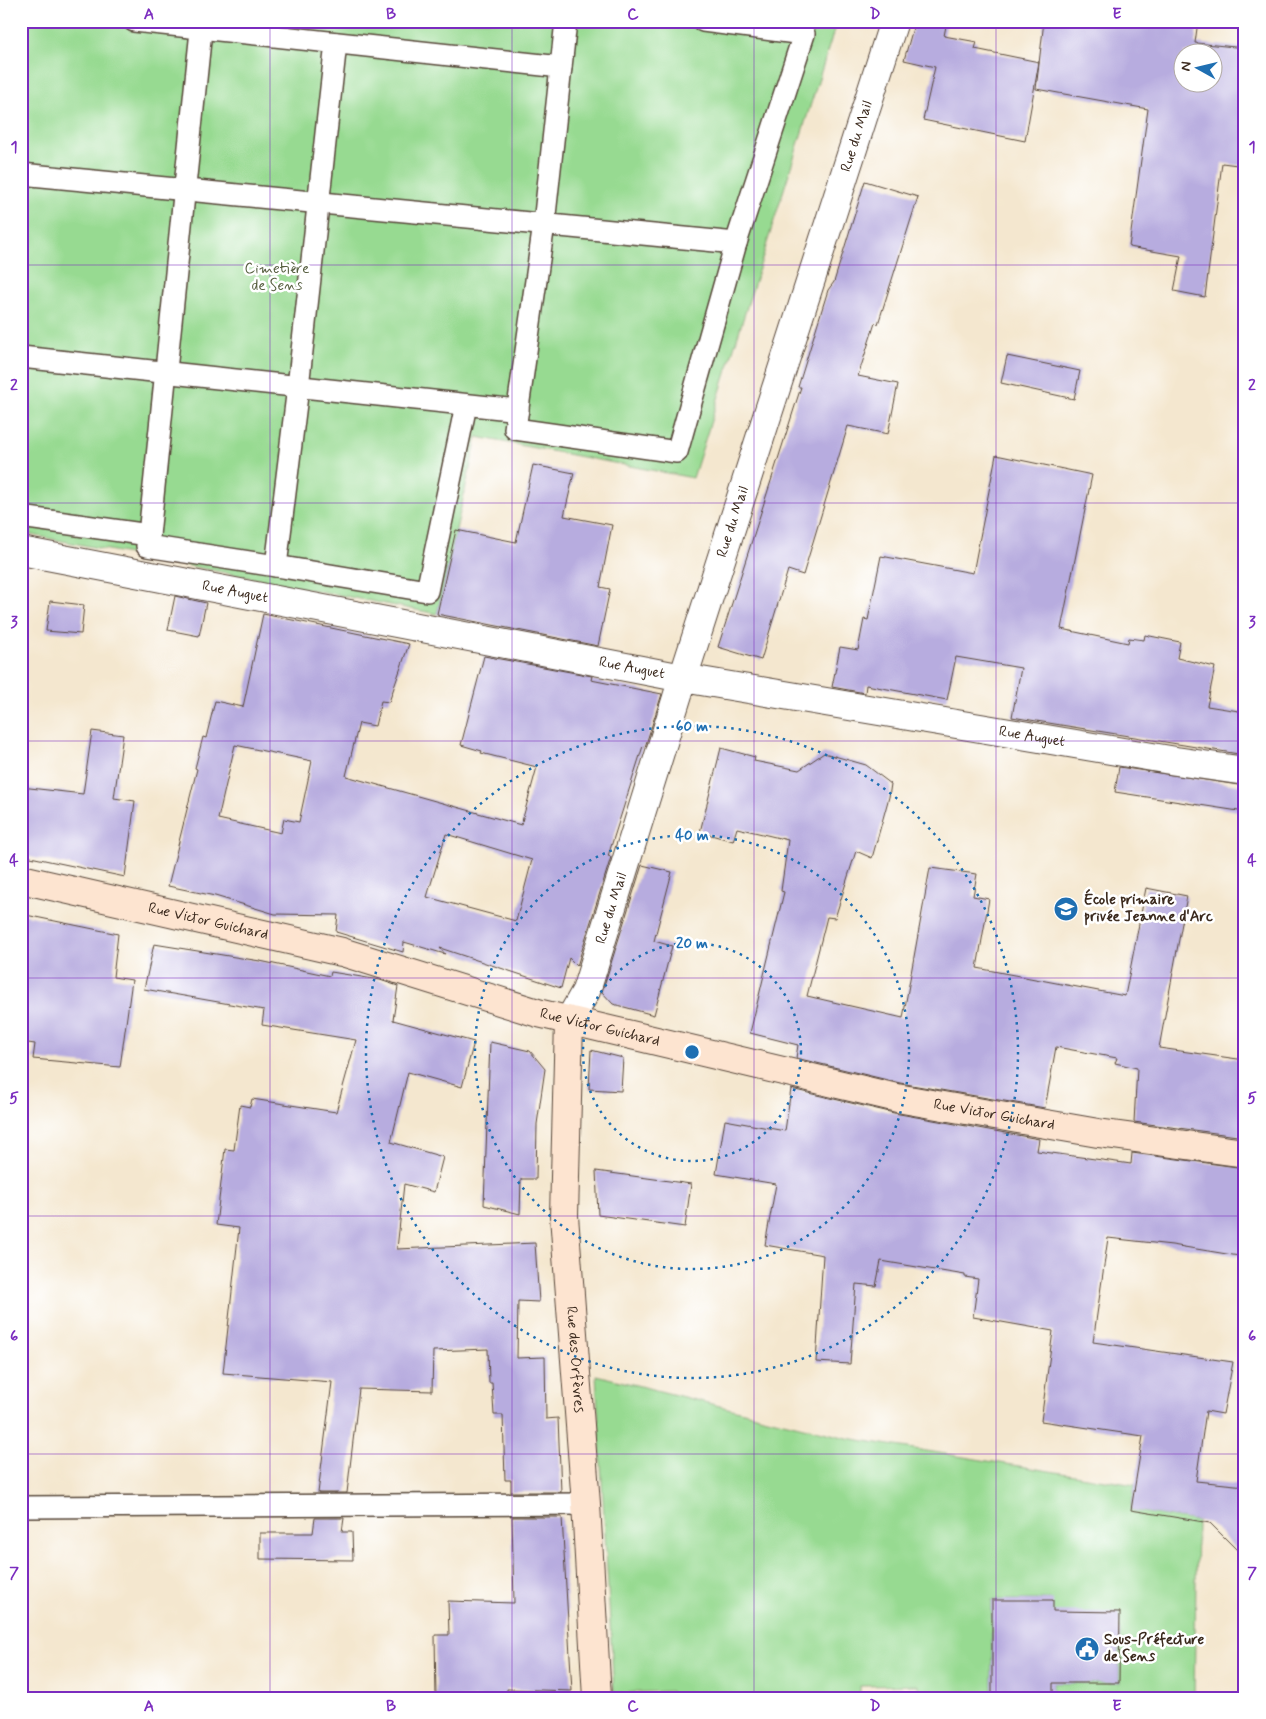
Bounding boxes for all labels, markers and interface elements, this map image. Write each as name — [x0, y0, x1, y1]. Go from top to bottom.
text: A — [144, 4, 154, 25]
text: B — [386, 4, 396, 25]
text: C — [627, 4, 639, 25]
text: D — [869, 4, 881, 25]
text: E — [1112, 4, 1122, 25]
north arrow — [1174, 42, 1224, 92]
text: N — [1177, 60, 1196, 72]
street label: Rue du Mail — [836, 98, 878, 175]
text: 1 — [10, 137, 18, 158]
text: 1 — [1248, 137, 1256, 158]
park label: Cimetière de Sens — [245, 259, 309, 296]
text: 2 — [10, 375, 18, 396]
text: 2 — [1248, 375, 1256, 396]
street label: Rue du Mail — [712, 484, 754, 560]
street label: Rue Auguet — [200, 576, 270, 608]
text: 3 — [10, 612, 18, 633]
text: 3 — [1248, 612, 1256, 633]
street label: Rue Auguet — [597, 652, 667, 684]
text: 60 m — [676, 717, 708, 737]
street label: Rue Auguet — [997, 721, 1067, 752]
text: 40 m — [675, 826, 709, 846]
text: 4 — [9, 850, 19, 871]
text: 4 — [1247, 850, 1257, 871]
street label: Rue du Mail — [591, 870, 632, 947]
place label: École primaire privée Jeanne d'Arc — [1084, 888, 1213, 927]
school or university icon: École primaire privée Jeanne d'Arc — [1053, 896, 1079, 922]
street label: Rue Victor Guichard — [146, 898, 270, 945]
text: 20 m — [676, 934, 708, 954]
street label: Rue Victor Guichard — [538, 1004, 662, 1052]
centre of rings — [683, 1043, 701, 1061]
text: 5 — [9, 1088, 19, 1109]
text: 5 — [1247, 1088, 1257, 1109]
street label: Rue Victor Guichard — [932, 1095, 1056, 1135]
street label: Rue des Orfèvres — [561, 1305, 589, 1414]
text: 6 — [10, 1326, 18, 1347]
text: 6 — [1248, 1326, 1256, 1347]
text: 7 — [9, 1563, 19, 1584]
text: 7 — [1247, 1563, 1257, 1584]
place label: Sous-Préfecture de Sens — [1104, 1630, 1205, 1667]
public building icon: Sous-Préfecture de Sens — [1074, 1636, 1100, 1662]
text: A — [144, 1696, 154, 1717]
text: B — [386, 1696, 396, 1717]
text: C — [627, 1696, 639, 1717]
text: D — [869, 1696, 881, 1717]
text: E — [1112, 1696, 1122, 1717]

